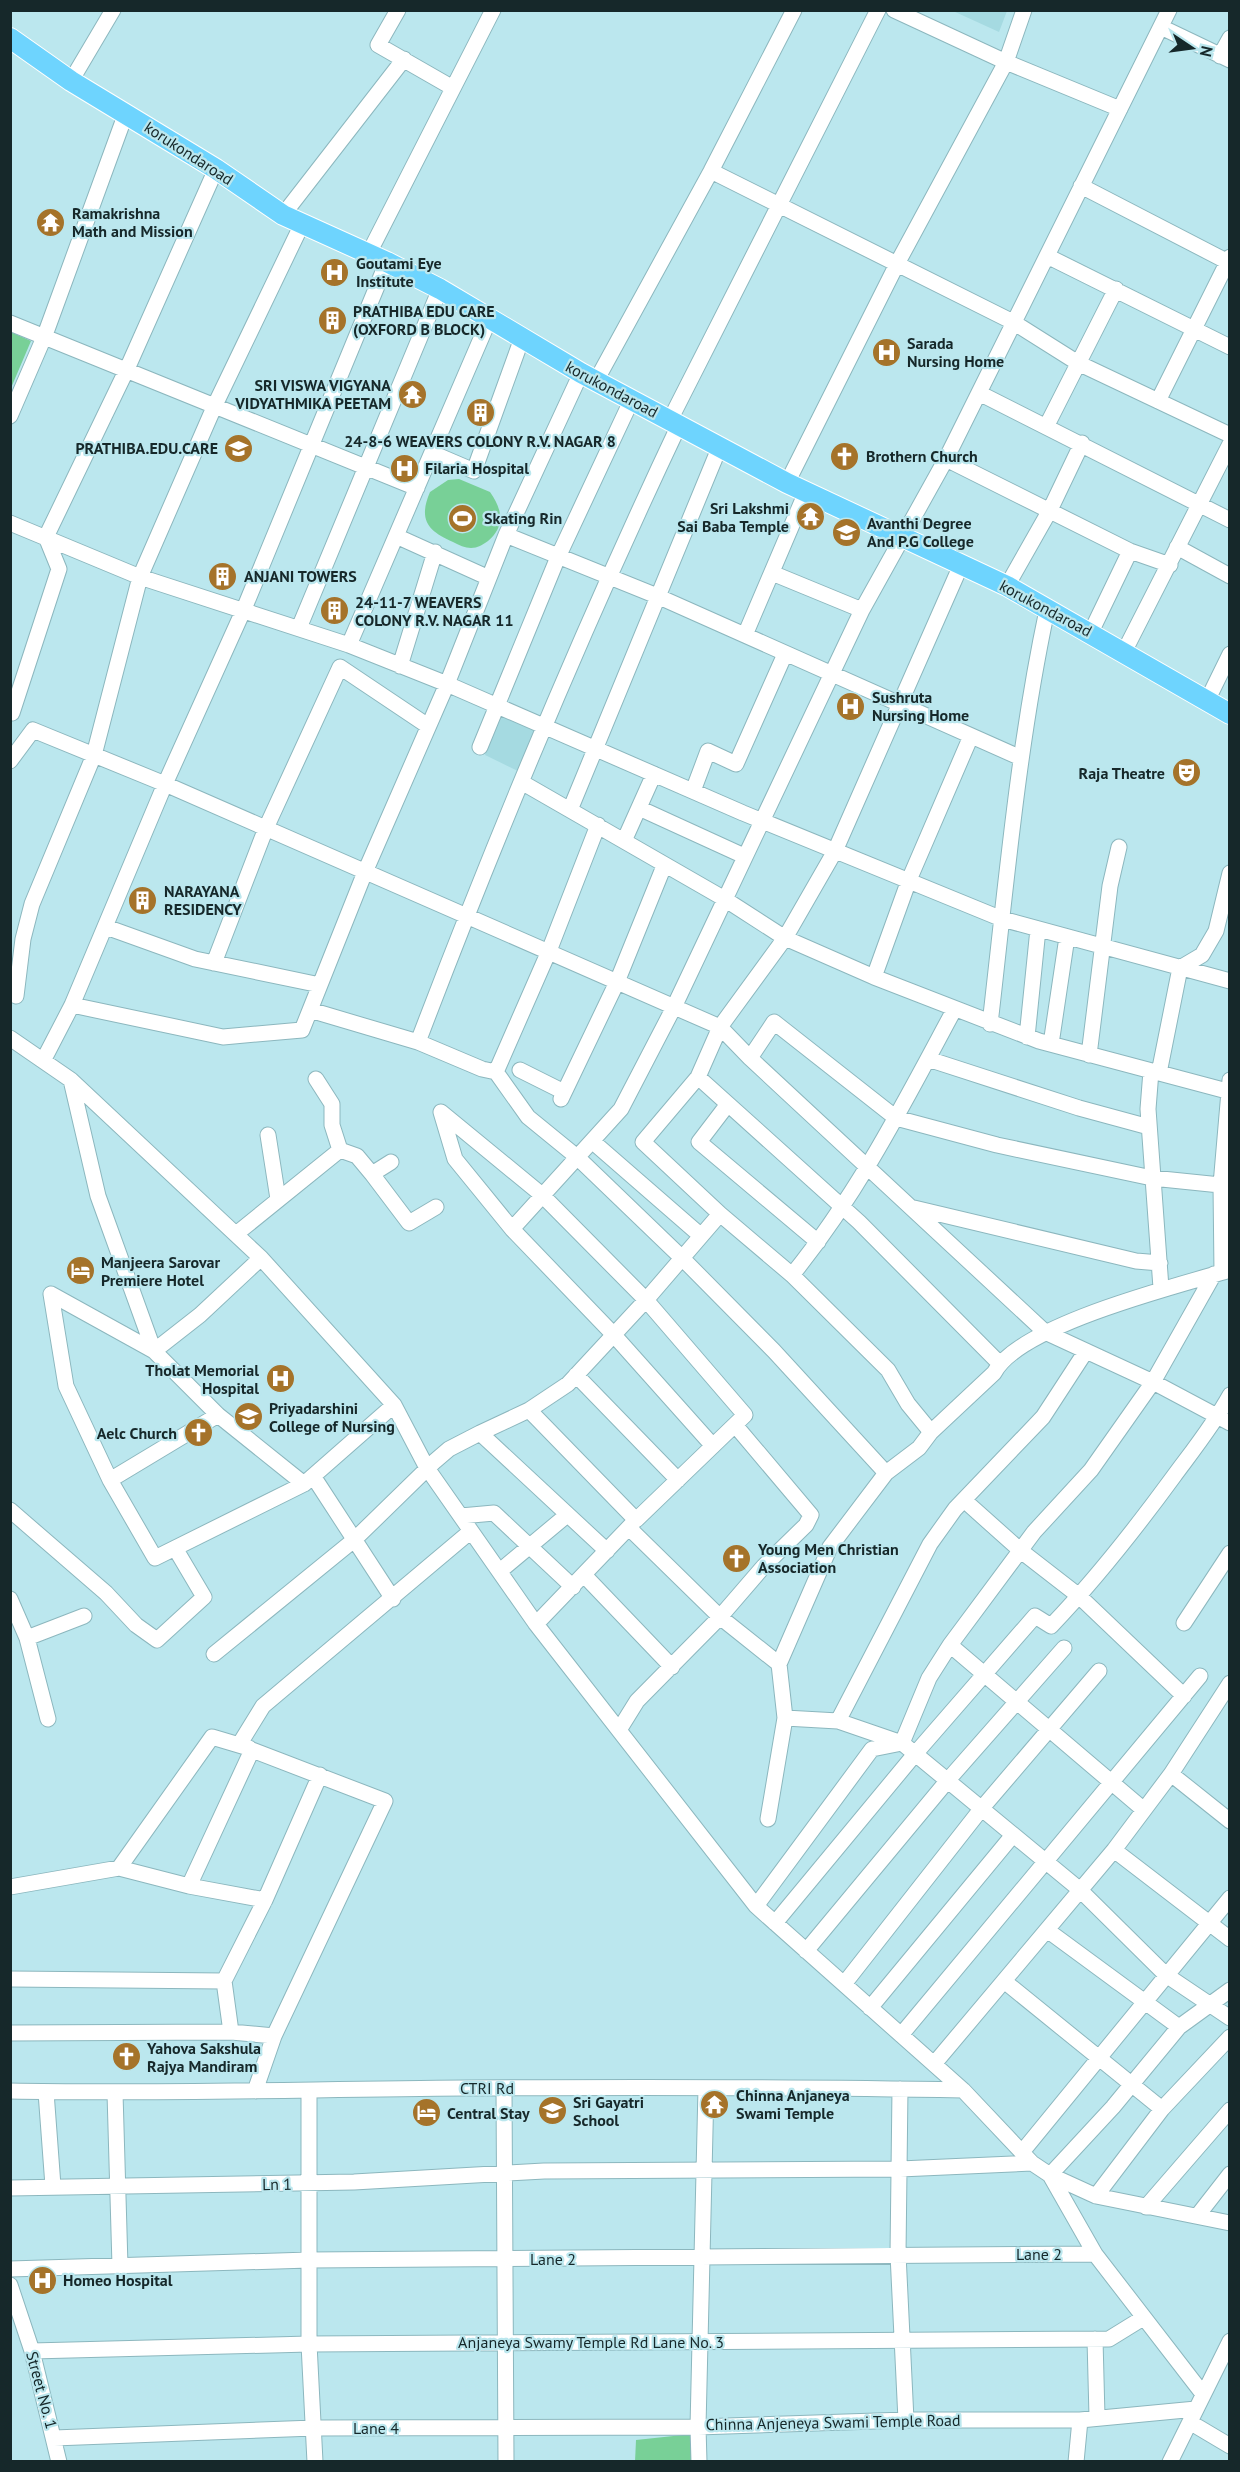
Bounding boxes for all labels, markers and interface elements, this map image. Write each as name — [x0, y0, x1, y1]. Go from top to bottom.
north arrow — [1162, 18, 1222, 78]
text: N — [1196, 44, 1218, 59]
street label: korukondaroad — [141, 117, 237, 189]
place label: Ramakrishna Math and Mission — [72, 203, 193, 241]
temple icon: Ramakrishna Math and Mission — [35, 206, 67, 238]
place label: Goutami Eye Institute — [356, 253, 442, 291]
hospital icon: Goutami Eye Institute — [319, 256, 351, 288]
place label: PRATHIBA EDU CARE (OXFORD B BLOCK) — [353, 301, 495, 339]
building icon: PRATHIBA EDU CARE (OXFORD B BLOCK) — [316, 304, 348, 336]
place label: Sarada Nursing Home — [907, 333, 1004, 371]
hospital icon: Sarada Nursing Home — [870, 336, 902, 368]
street label: korukondaroad — [562, 356, 662, 422]
place label: SRI VISWA VIGYANA VIDYATHMIKA PEETAM — [234, 375, 391, 413]
temple icon: SRI VISWA VIGYANA VIDYATHMIKA PEETAM — [396, 378, 428, 410]
building icon: 24-8-6 WEAVERS COLONY R.V. NAGAR 8 — [464, 397, 496, 429]
place label: 24-8-6 WEAVERS COLONY R.V. NAGAR 8 — [344, 431, 616, 451]
school or university icon: PRATHIBA.EDU.CARE — [223, 432, 255, 464]
place label: PRATHIBA.EDU.CARE — [75, 438, 218, 458]
church icon: Brothern Church — [829, 440, 861, 472]
place label: Brothern Church — [866, 446, 978, 466]
hospital icon: Filaria Hospital — [388, 452, 420, 484]
place label: Filaria Hospital — [425, 458, 529, 478]
place label: Sri Lakshmi Sai Baba Temple — [677, 498, 789, 536]
temple icon: Sri Lakshmi Sai Baba Temple — [794, 501, 826, 533]
sports icon: Skating Rin — [447, 502, 479, 534]
place label: Skating Rin — [484, 508, 562, 528]
place label: Avanthi Degree And P.G College — [867, 513, 974, 551]
school or university icon: Avanthi Degree And P.G College — [830, 516, 862, 548]
building icon: ANJANI TOWERS — [207, 560, 239, 592]
place label: ANJANI TOWERS — [244, 566, 357, 586]
street label: korukondaroad — [996, 575, 1096, 641]
place label: 24-11-7 WEAVERS COLONY R.V. NAGAR 11 — [355, 592, 513, 630]
building icon: 24-11-7 WEAVERS COLONY R.V. NAGAR 11 — [318, 595, 350, 627]
place label: Sushruta Nursing Home — [872, 687, 969, 725]
hospital icon: Sushruta Nursing Home — [835, 690, 867, 722]
theatre icon: Raja Theatre — [1170, 757, 1202, 789]
place label: Raja Theatre — [1079, 763, 1165, 783]
place label: NARAYANA RESIDENCY — [164, 881, 242, 919]
building icon: NARAYANA RESIDENCY — [127, 884, 159, 916]
place label: Manjeera Sarovar Premiere Hotel — [101, 1252, 221, 1290]
hotel icon: Manjeera Sarovar Premiere Hotel — [64, 1255, 96, 1287]
place label: Tholat Memorial Hospital — [145, 1360, 259, 1398]
hospital icon: Tholat Memorial Hospital — [264, 1363, 296, 1395]
place label: Priyadarshini College of Nursing — [269, 1398, 395, 1436]
school or university icon: Priyadarshini College of Nursing — [232, 1401, 264, 1433]
church icon: Aelc Church — [182, 1417, 214, 1449]
place label: Aelc Church — [97, 1423, 177, 1443]
place label: Young Men Christian Association — [757, 1539, 899, 1577]
church icon: Young Men Christian Association — [721, 1542, 753, 1574]
place label: Yahova Sakshula Rajya Mandiram — [146, 2038, 261, 2076]
church icon: Yahova Sakshula Rajya Mandiram — [110, 2041, 142, 2073]
street label: CTRI Rd — [460, 2078, 514, 2098]
place label: Chinna Anjaneya Swami Temple — [736, 2085, 850, 2123]
temple icon: Chinna Anjaneya Swami Temple — [699, 2088, 731, 2120]
place label: Sri Gayatri School — [573, 2092, 644, 2130]
school or university icon: Sri Gayatri School — [536, 2095, 568, 2127]
hotel icon: Central Stay — [410, 2097, 442, 2129]
place label: Central Stay — [447, 2103, 530, 2123]
street label: Ln 1 — [262, 2174, 292, 2194]
street label: Lane 2 — [1016, 2244, 1062, 2264]
street label: Lane 2 — [530, 2249, 576, 2269]
hospital icon: Homeo Hospital — [26, 2264, 58, 2296]
place label: Homeo Hospital — [63, 2270, 173, 2290]
street label: Anjaneya Swamy Temple Rd Lane No. 3 — [458, 2332, 724, 2352]
street label: Street No. 1 — [22, 2349, 62, 2431]
street label: Chinna Anjeneya Swami Temple Road — [705, 2410, 961, 2434]
street label: Lane 4 — [353, 2418, 399, 2438]

